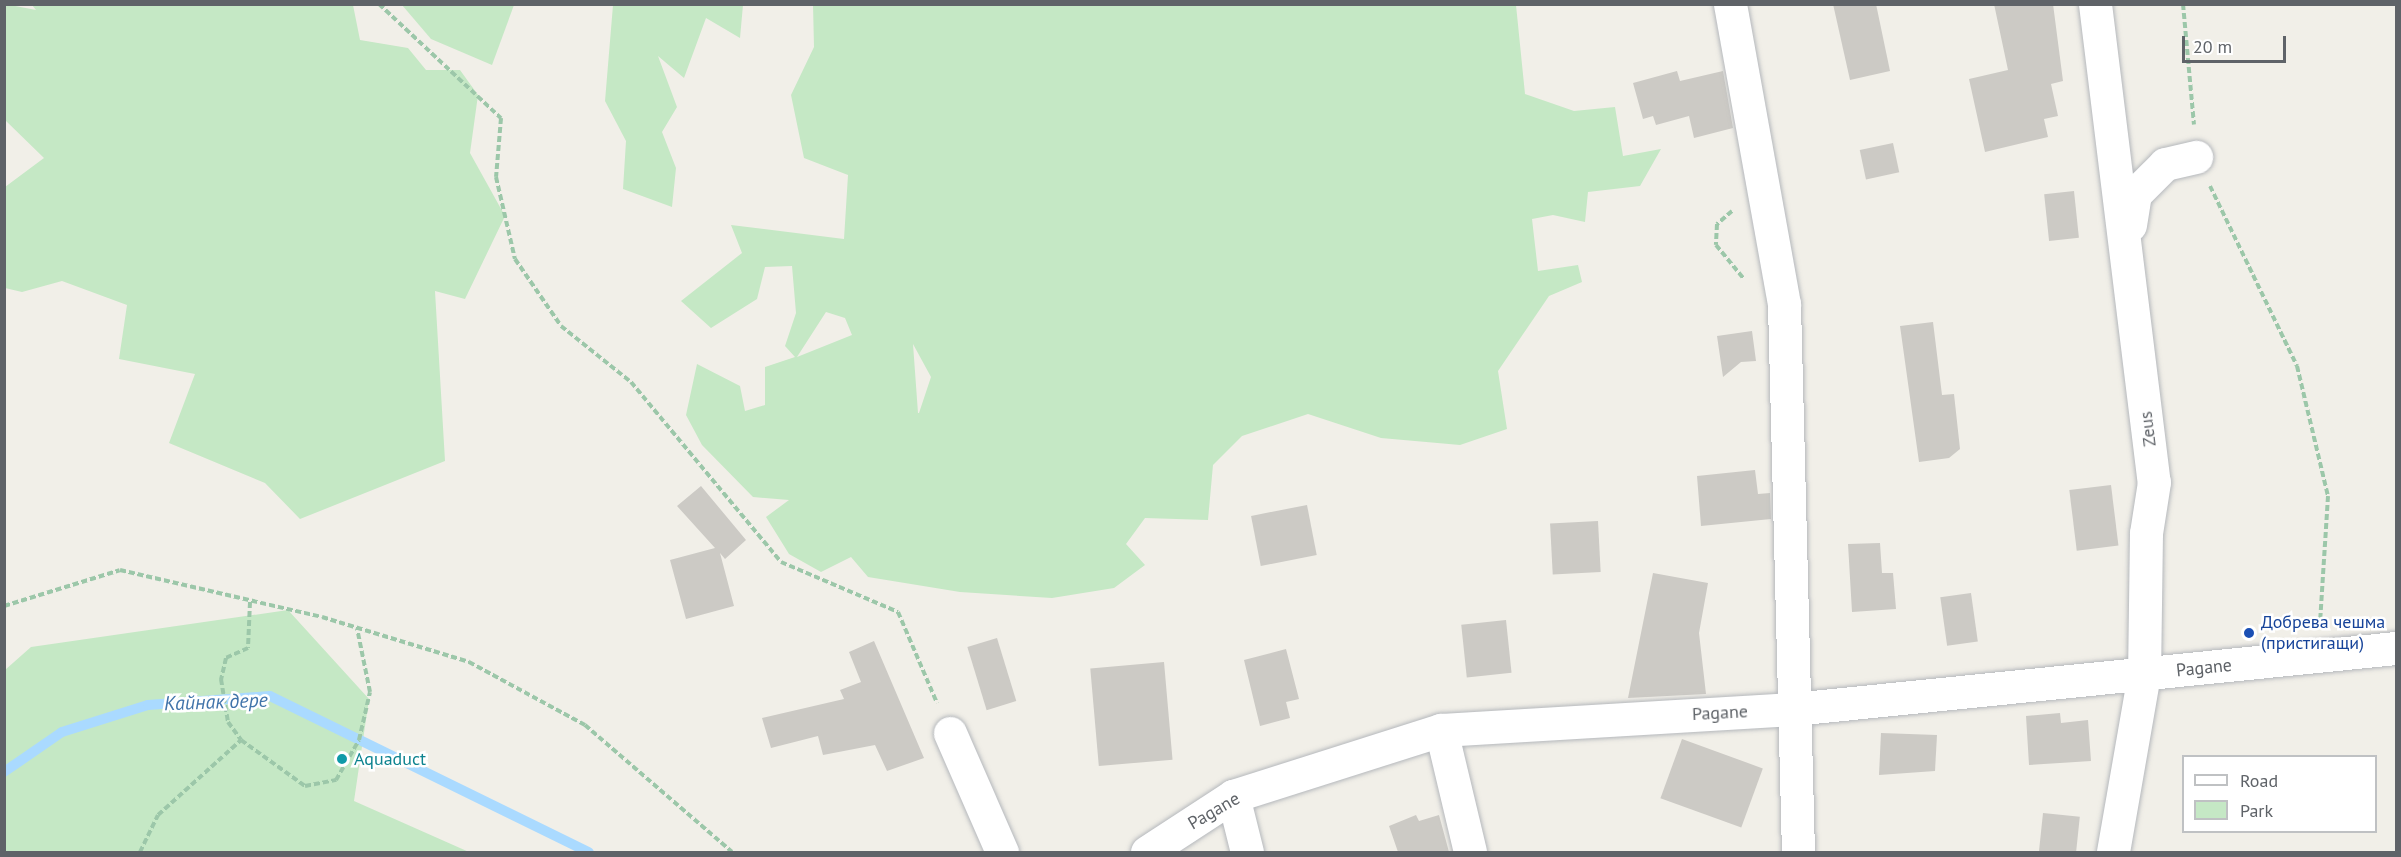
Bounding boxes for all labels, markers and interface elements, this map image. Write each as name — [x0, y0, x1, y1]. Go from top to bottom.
scale bar — [2185, 24, 2288, 62]
text: 20 m — [2193, 35, 2232, 58]
street label: Zeus — [2135, 410, 2161, 448]
place label: Добрева чешма (пристигащи) — [2261, 612, 2385, 654]
marker: Добрева чешма (пристигащи) — [2242, 626, 2256, 640]
street label: Pagane — [2175, 654, 2233, 682]
water label: Кайнак дере — [163, 688, 269, 716]
street label: Pagane — [1692, 701, 1748, 725]
place label: Aquaduct — [354, 748, 426, 770]
marker: Aquaduct — [335, 752, 349, 766]
legend — [2182, 755, 2377, 833]
text: Road — [2240, 769, 2278, 792]
street label: Pagane — [1184, 788, 1244, 834]
text: Park — [2240, 799, 2273, 822]

